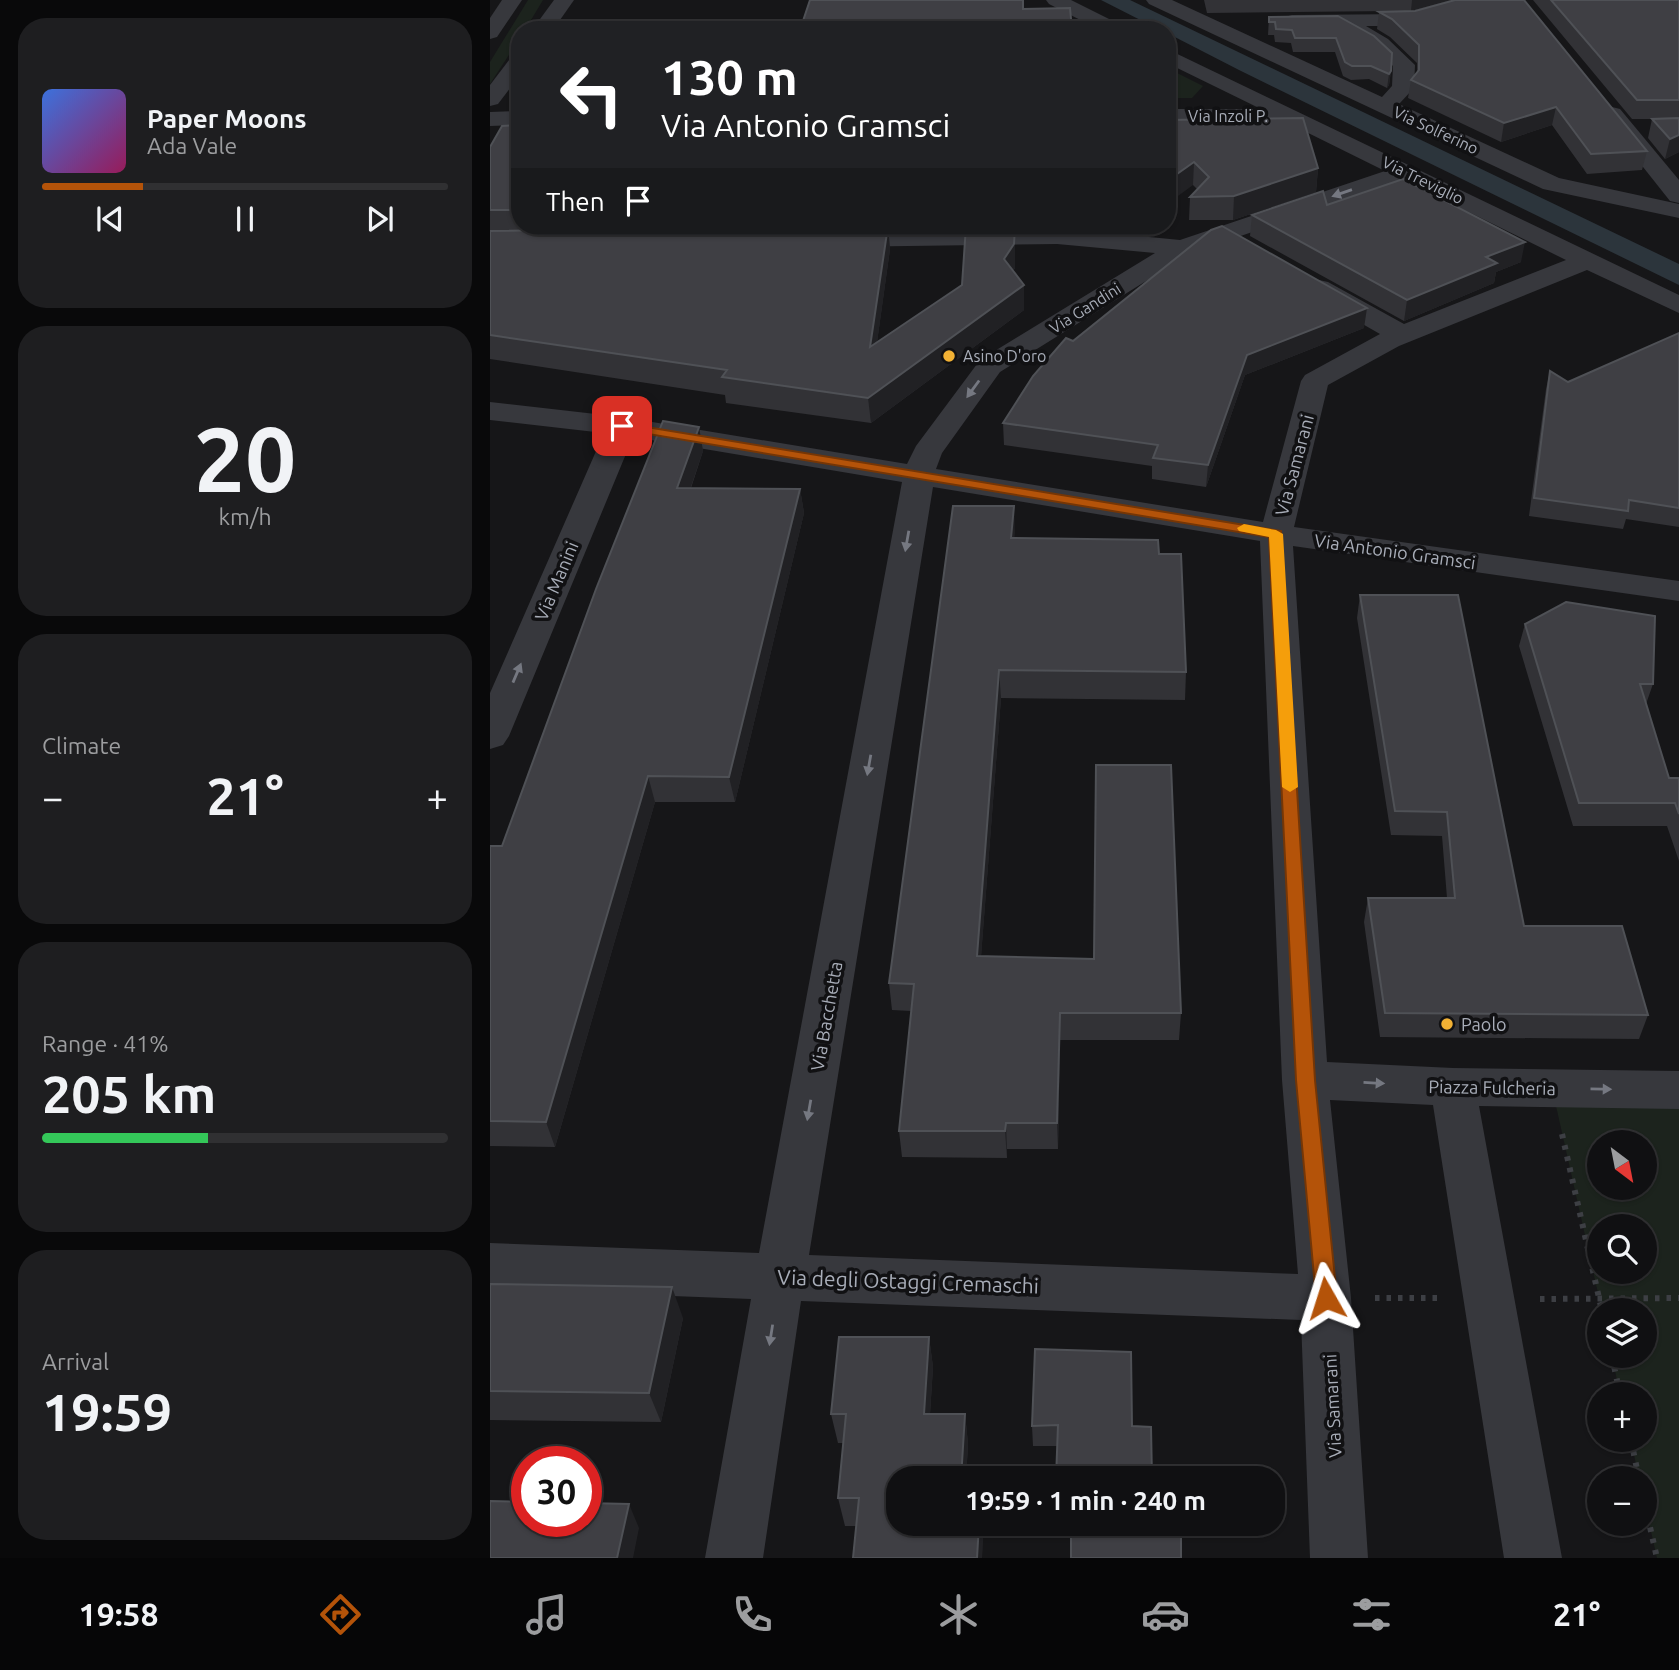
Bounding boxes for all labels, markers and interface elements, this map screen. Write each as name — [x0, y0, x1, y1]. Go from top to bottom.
icon: left — [546, 49, 637, 140]
text: 130 m — [661, 49, 798, 104]
street label: Via Solferino — [1391, 102, 1481, 158]
text: Paper Moons — [147, 104, 306, 133]
text: Via Antonio Gramsci — [661, 107, 950, 143]
street label: Via Inzoli P. — [1188, 107, 1268, 125]
text: Ada Vale — [147, 133, 237, 158]
street label: Via Treviglio — [1379, 153, 1467, 207]
icon: arrive — [619, 182, 657, 220]
text: Then — [546, 187, 605, 216]
one-way arrow — [1331, 188, 1352, 199]
icon: previous — [91, 200, 129, 238]
icon: pause — [226, 200, 264, 238]
icon: next — [361, 200, 399, 238]
street label: Via Gandini — [1046, 279, 1124, 337]
place label: Asino D'oro — [963, 347, 1046, 365]
marker: Asino D'oro — [941, 348, 957, 364]
one-way arrow — [966, 380, 980, 399]
pin — [592, 396, 652, 456]
text: 20 — [194, 407, 296, 509]
icon: arrive — [603, 407, 641, 445]
street label: Via Samarani — [1271, 412, 1317, 518]
text: km/h — [218, 504, 272, 529]
one-way arrow — [901, 530, 912, 552]
street label: Via Antonio Gramsci — [1313, 530, 1477, 572]
street label: Via Manini — [530, 538, 582, 624]
one-way arrow — [512, 663, 523, 684]
text: Climate — [42, 733, 121, 758]
one-way arrow — [863, 755, 874, 777]
text: 21° — [206, 767, 284, 825]
text: − — [42, 776, 63, 818]
text: + — [427, 776, 448, 818]
street label: Via Bacchetta — [807, 960, 845, 1072]
place label: Paolo — [1461, 1014, 1507, 1034]
marker: Paolo — [1439, 1016, 1455, 1032]
text: Range · 41% — [42, 1031, 169, 1056]
text: 205 km — [42, 1065, 216, 1123]
street label: Piazza Fulcheria — [1428, 1076, 1556, 1098]
one-way arrow — [1363, 1078, 1385, 1089]
one-way arrow — [1590, 1083, 1612, 1095]
one-way arrow — [803, 1099, 814, 1121]
north arrow — [1587, 1130, 1657, 1200]
map controls — [1587, 1130, 1657, 1536]
button: search — [1587, 1214, 1657, 1284]
position arrow — [1289, 1261, 1363, 1335]
street label: Via degli Ostaggi Cremaschi — [777, 1264, 1039, 1298]
button: layers — [1587, 1298, 1657, 1368]
one-way arrow — [765, 1324, 776, 1346]
text: Arrival — [42, 1349, 109, 1374]
street label: Via Samarani — [1319, 1354, 1345, 1458]
button: + — [1587, 1382, 1657, 1452]
text: 19:59 — [42, 1383, 172, 1441]
speed limit sign: 30 — [511, 1446, 602, 1537]
button: − — [1587, 1466, 1657, 1536]
text: 19:59 · 1 min · 240 m — [965, 1486, 1206, 1515]
icon: directions — [316, 1590, 365, 1639]
icon: music — [522, 1590, 571, 1639]
icon: phone — [728, 1590, 777, 1639]
icon: climate — [934, 1590, 983, 1639]
icon: car — [1141, 1590, 1190, 1639]
icon: filters — [1347, 1590, 1396, 1639]
text: 19:58 — [79, 1596, 159, 1632]
text: 21° — [1553, 1596, 1600, 1632]

